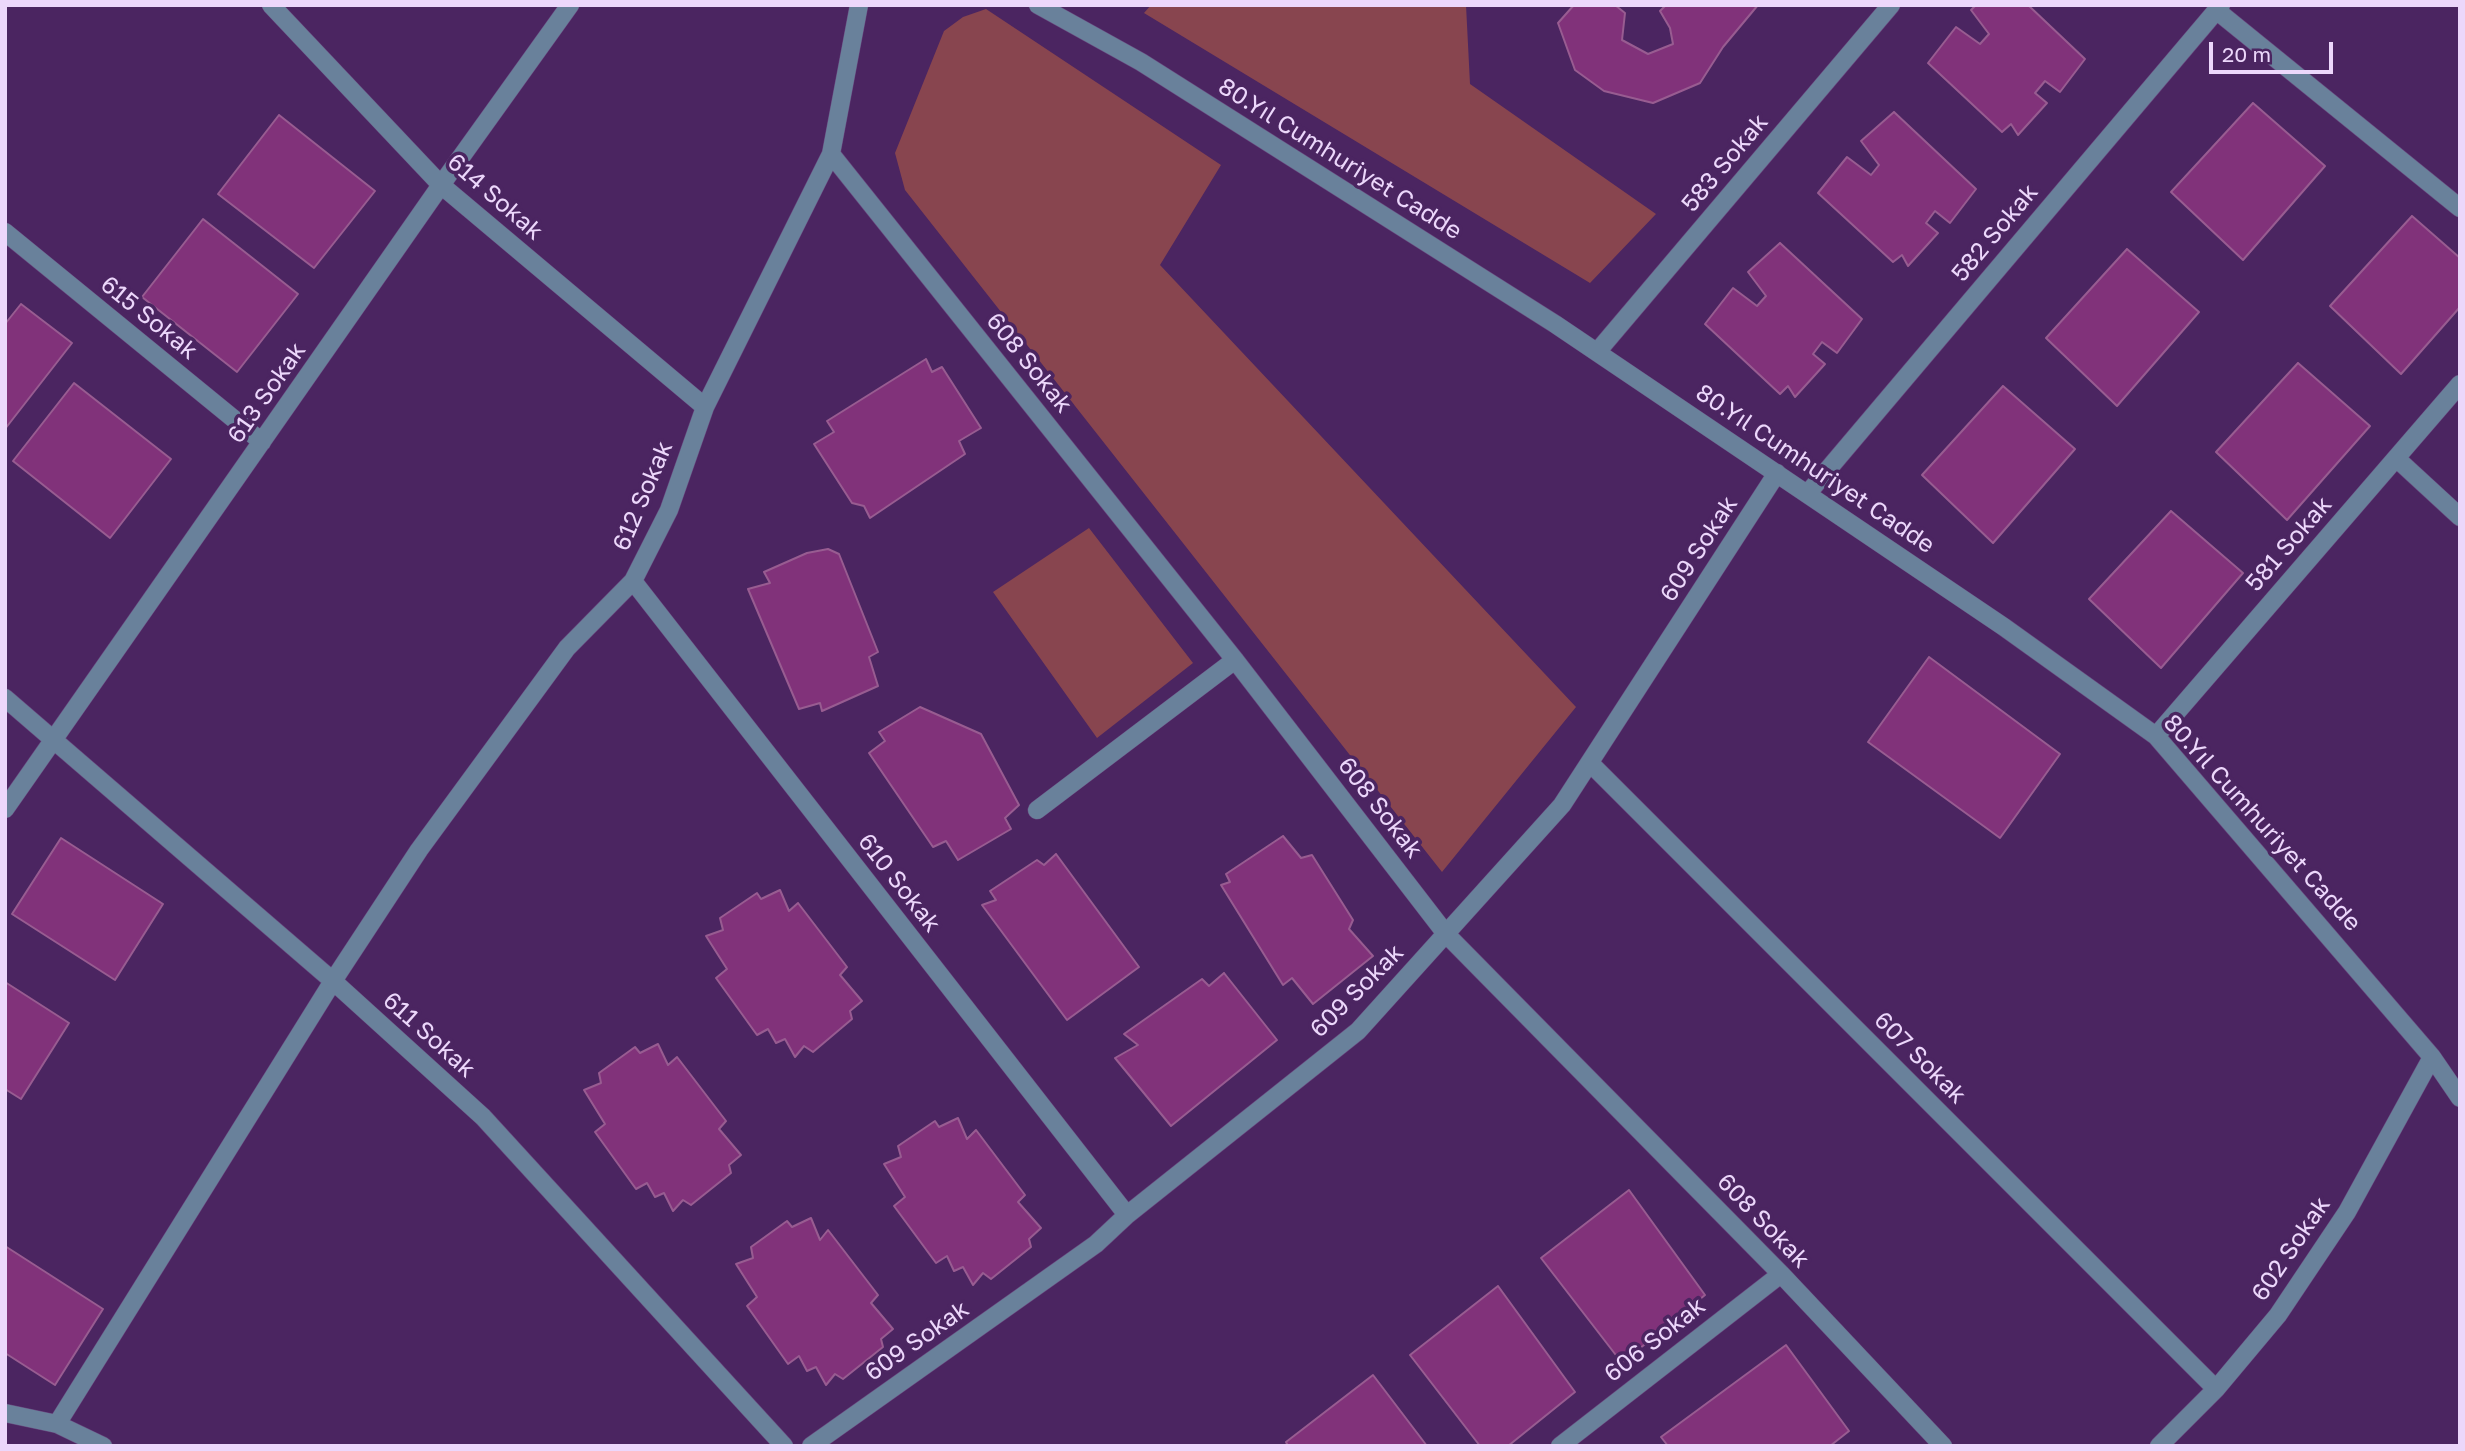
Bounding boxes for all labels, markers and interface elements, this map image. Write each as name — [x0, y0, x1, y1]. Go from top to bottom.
scale bar — [2213, 28, 2337, 72]
text: 20 m — [2222, 41, 2271, 67]
street label: 80.Yıl Cumhuriyet Cadde — [1213, 72, 1467, 246]
street label: 583 Sokak — [1676, 108, 1774, 218]
street label: 614 Sokak — [441, 148, 549, 246]
street label: 582 Sokak — [1946, 178, 2044, 288]
street label: 615 Sokak — [95, 270, 203, 366]
street label: 608 Sokak — [980, 307, 1078, 419]
street label: 613 Sokak — [222, 337, 312, 449]
street label: 80.Yıl Cumhuriyet Cadde — [1690, 378, 1940, 560]
street label: 612 Sokak — [607, 437, 679, 555]
street label: 609 Sokak — [1654, 491, 1744, 607]
street label: 581 Sokak — [2240, 491, 2338, 597]
street label: 80.Yıl Cumhuriyet Cadde — [2157, 709, 2367, 937]
street label: 608 Sokak — [1332, 752, 1428, 864]
street label: 610 Sokak — [852, 828, 946, 938]
street label: 609 Sokak — [1304, 938, 1410, 1044]
street label: 611 Sokak — [377, 986, 481, 1084]
street label: 607 Sokak — [1868, 1006, 1972, 1110]
street label: 608 Sokak — [1711, 1168, 1815, 1274]
street label: 602 Sokak — [2246, 1191, 2336, 1307]
street label: 606 Sokak — [1599, 1292, 1711, 1388]
street label: 609 Sokak — [860, 1295, 974, 1387]

